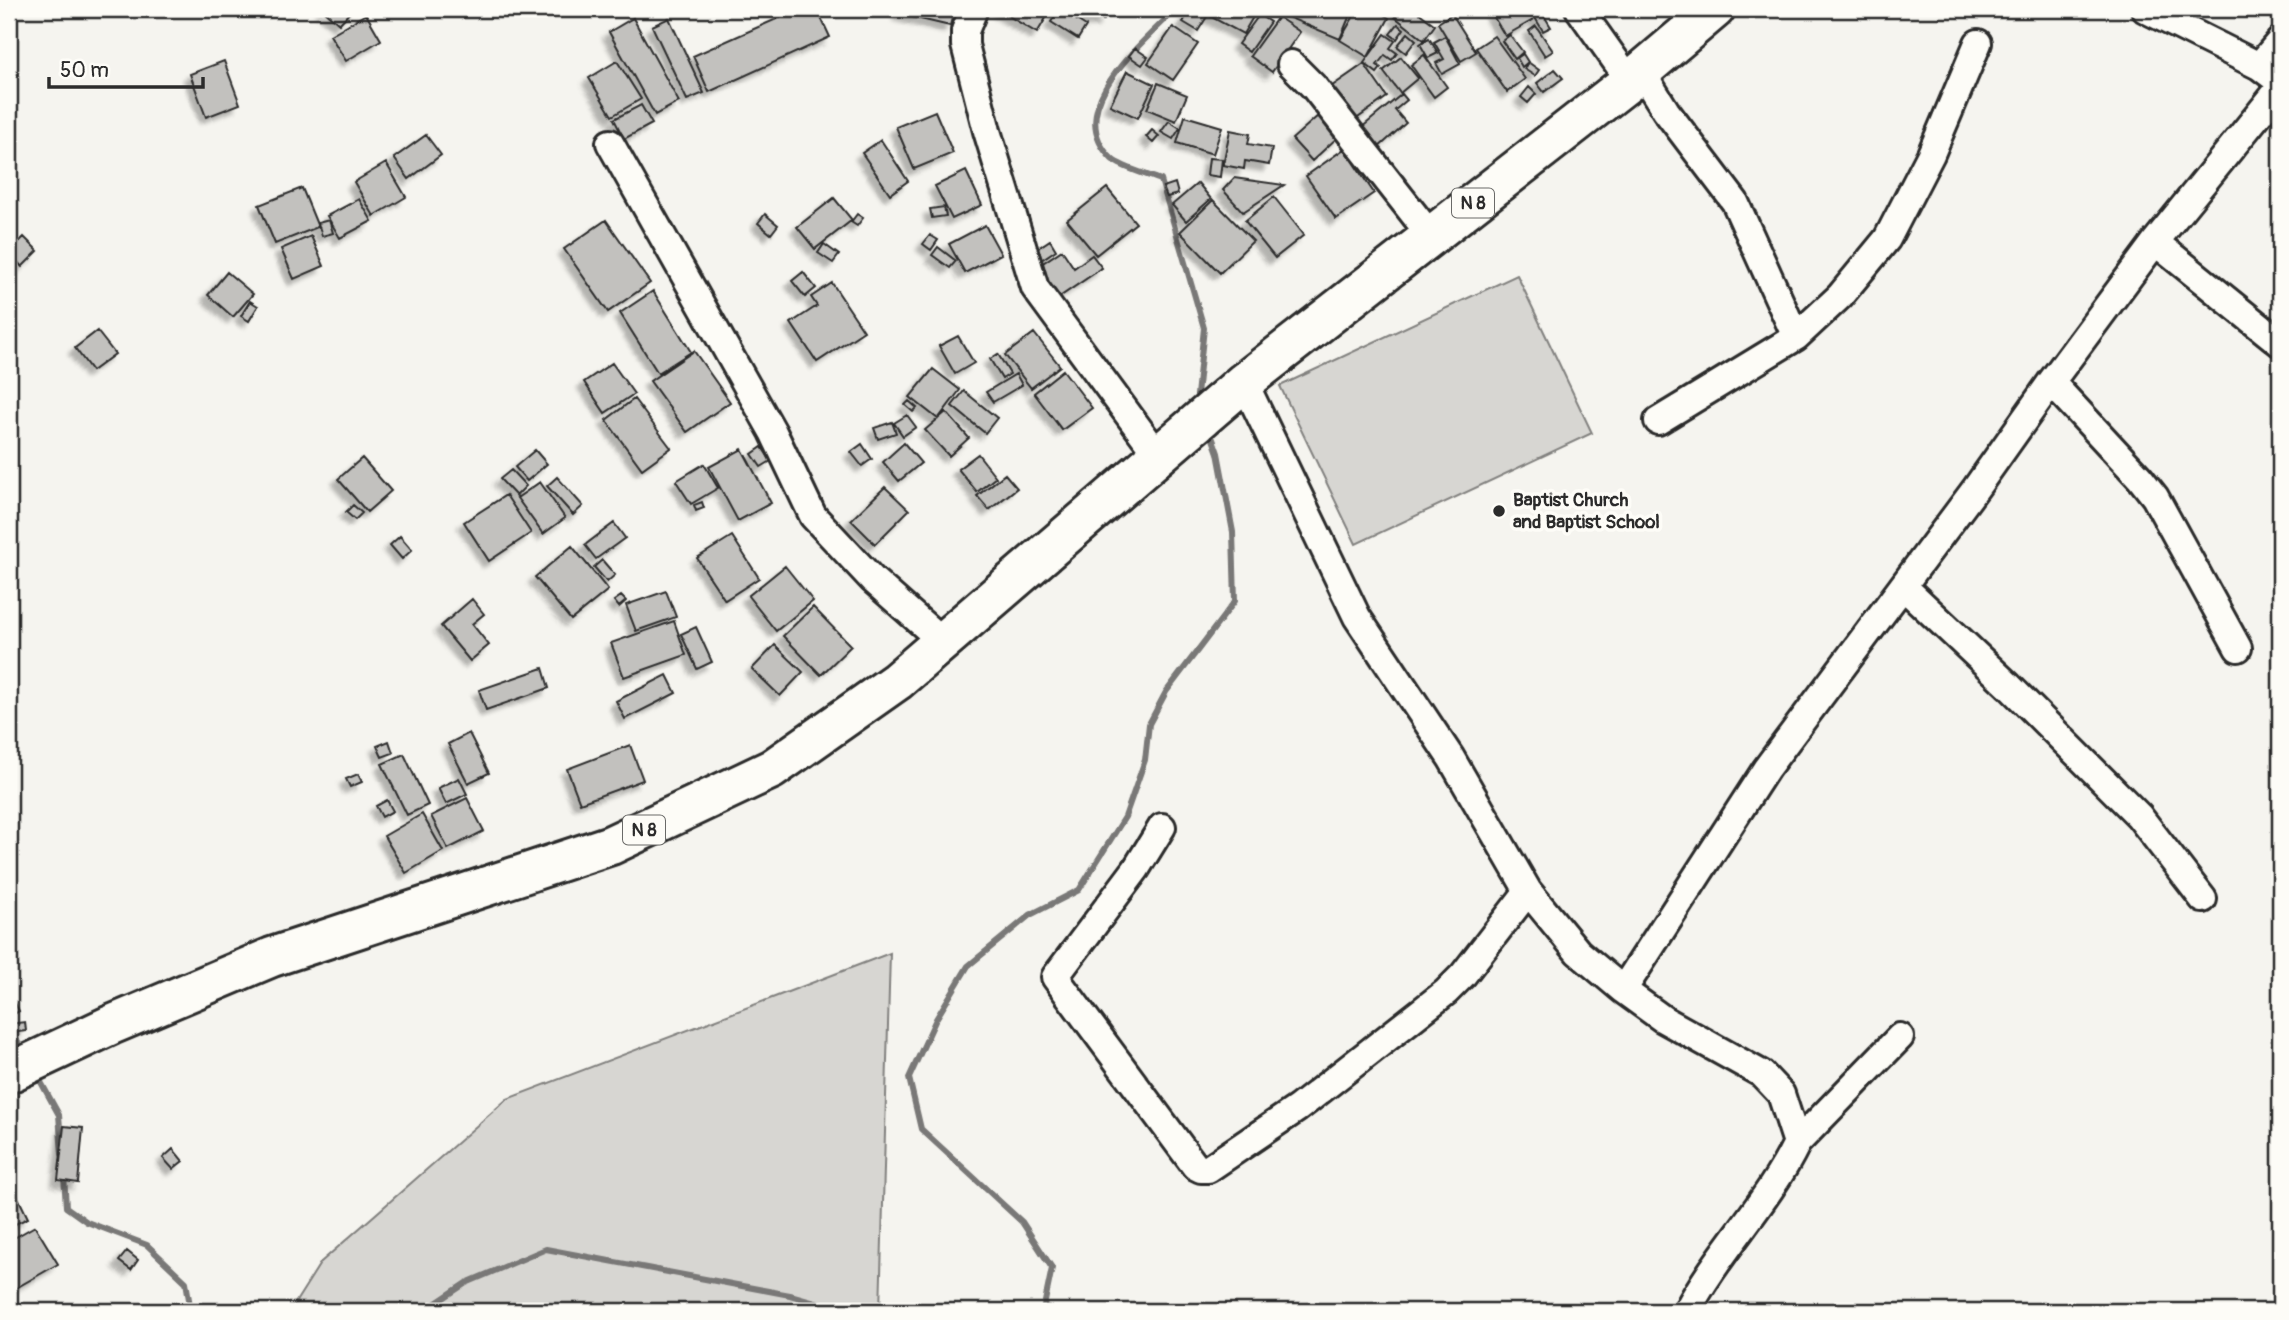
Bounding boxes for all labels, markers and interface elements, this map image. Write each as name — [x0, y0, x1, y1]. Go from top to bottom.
scale bar — [49, 46, 203, 90]
text: 50 m — [60, 57, 109, 84]
road number: N 8 — [1452, 188, 1494, 218]
place label: Baptist Church and Baptist School — [1513, 488, 1660, 534]
marker: Baptist Church and Baptist School — [1491, 503, 1507, 519]
road number: N 8 — [623, 816, 665, 844]

